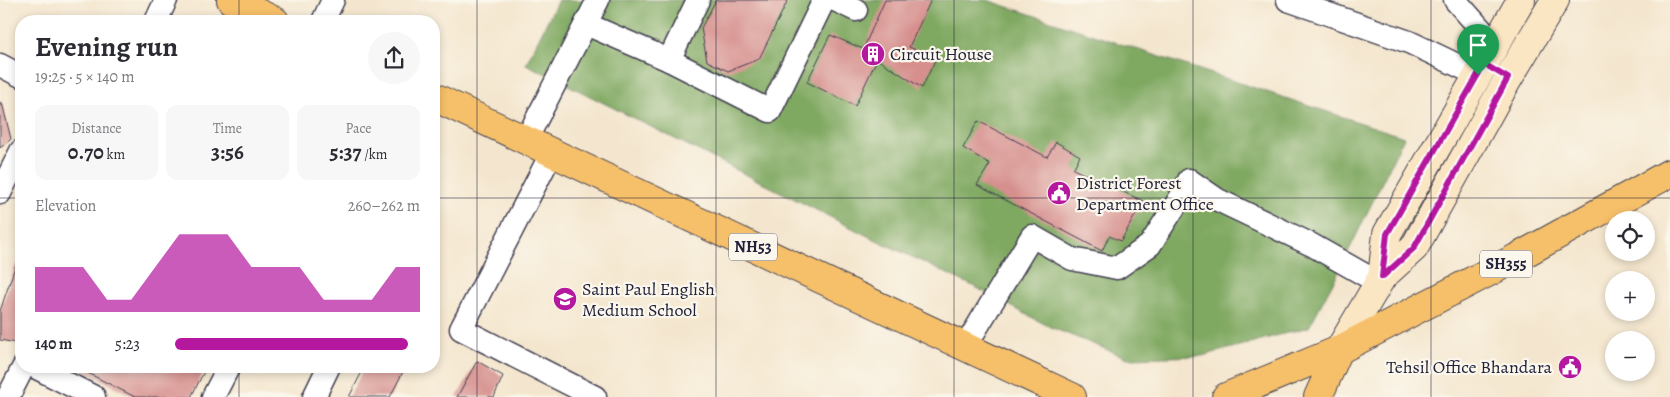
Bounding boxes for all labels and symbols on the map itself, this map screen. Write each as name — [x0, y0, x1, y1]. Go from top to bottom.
pin — [1457, 24, 1499, 75]
building icon: Circuit House — [860, 41, 886, 67]
place label: Circuit House — [890, 42, 992, 66]
place label: District Forest Department Office — [1076, 171, 1214, 216]
public building icon: District Forest Department Office — [1046, 180, 1072, 206]
road number: NH53 — [729, 233, 777, 260]
road number: SH355 — [1480, 250, 1532, 278]
place label: Saint Paul English Medium School — [582, 277, 715, 322]
school or university icon: Saint Paul English Medium School — [552, 286, 578, 312]
public building icon: Tehsil Office Bhandara — [1557, 354, 1583, 380]
place label: Tehsil Office Bhandara — [1386, 355, 1553, 379]

